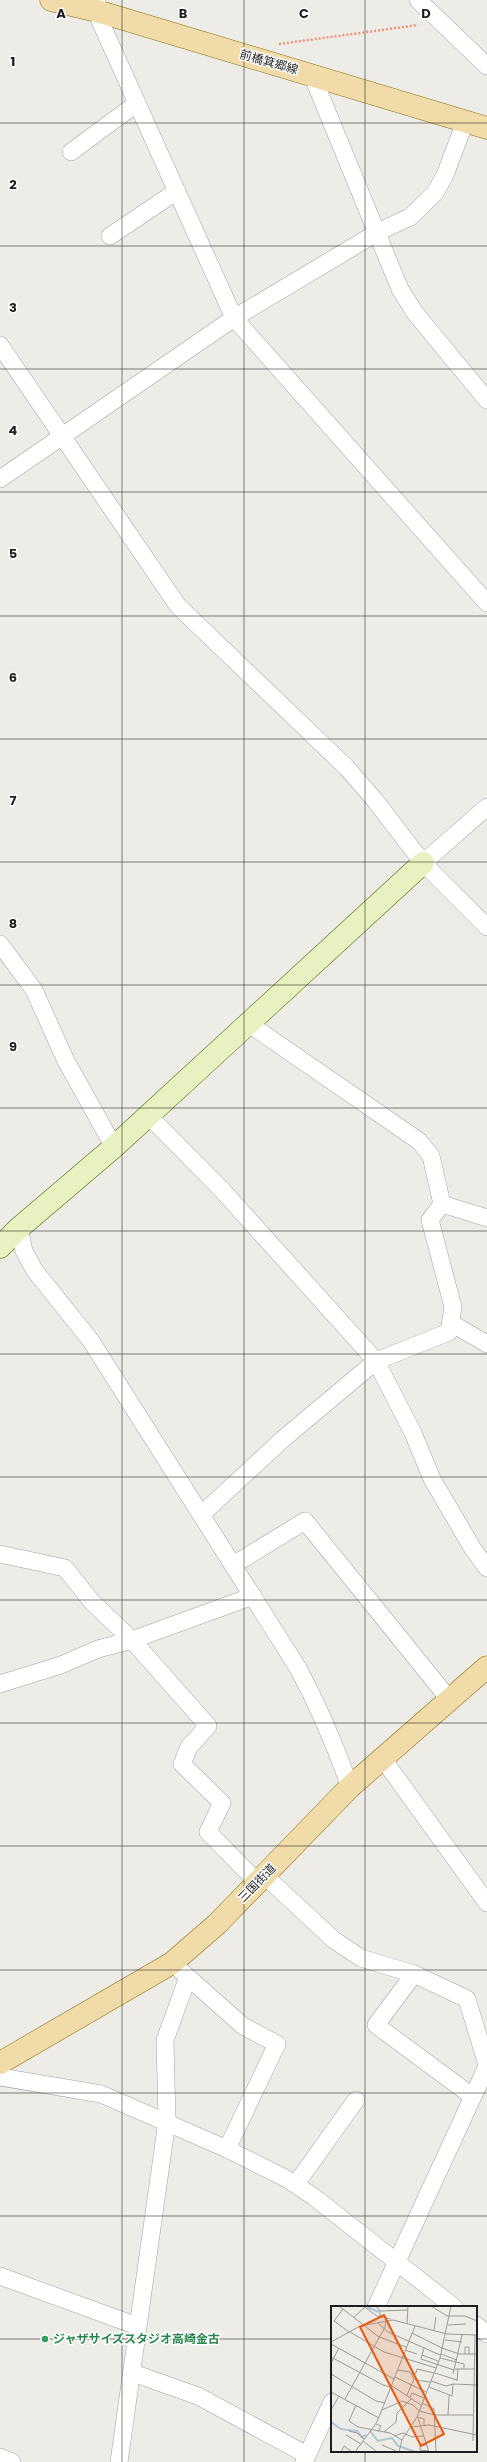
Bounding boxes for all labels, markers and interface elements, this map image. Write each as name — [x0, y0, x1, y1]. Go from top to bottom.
text: A — [56, 4, 66, 23]
text: B — [179, 4, 188, 23]
text: C — [299, 4, 309, 23]
text: D — [421, 4, 431, 23]
street label: 前橋箕郷線 — [238, 45, 300, 78]
text: 1 — [11, 52, 15, 71]
text: 2 — [9, 175, 17, 194]
text: 3 — [9, 298, 17, 317]
text: 4 — [9, 421, 18, 440]
text: 5 — [9, 544, 17, 563]
text: 6 — [9, 668, 17, 687]
text: 7 — [10, 791, 17, 810]
text: 8 — [9, 914, 17, 933]
text: 9 — [9, 1037, 17, 1056]
street label: 三国街道 — [234, 1859, 279, 1906]
inset map — [331, 2306, 477, 2452]
place label: ジャザサイズスタジオ高崎金古 — [53, 2330, 220, 2347]
marker: ジャザサイズスタジオ高崎金古 — [40, 2334, 50, 2344]

